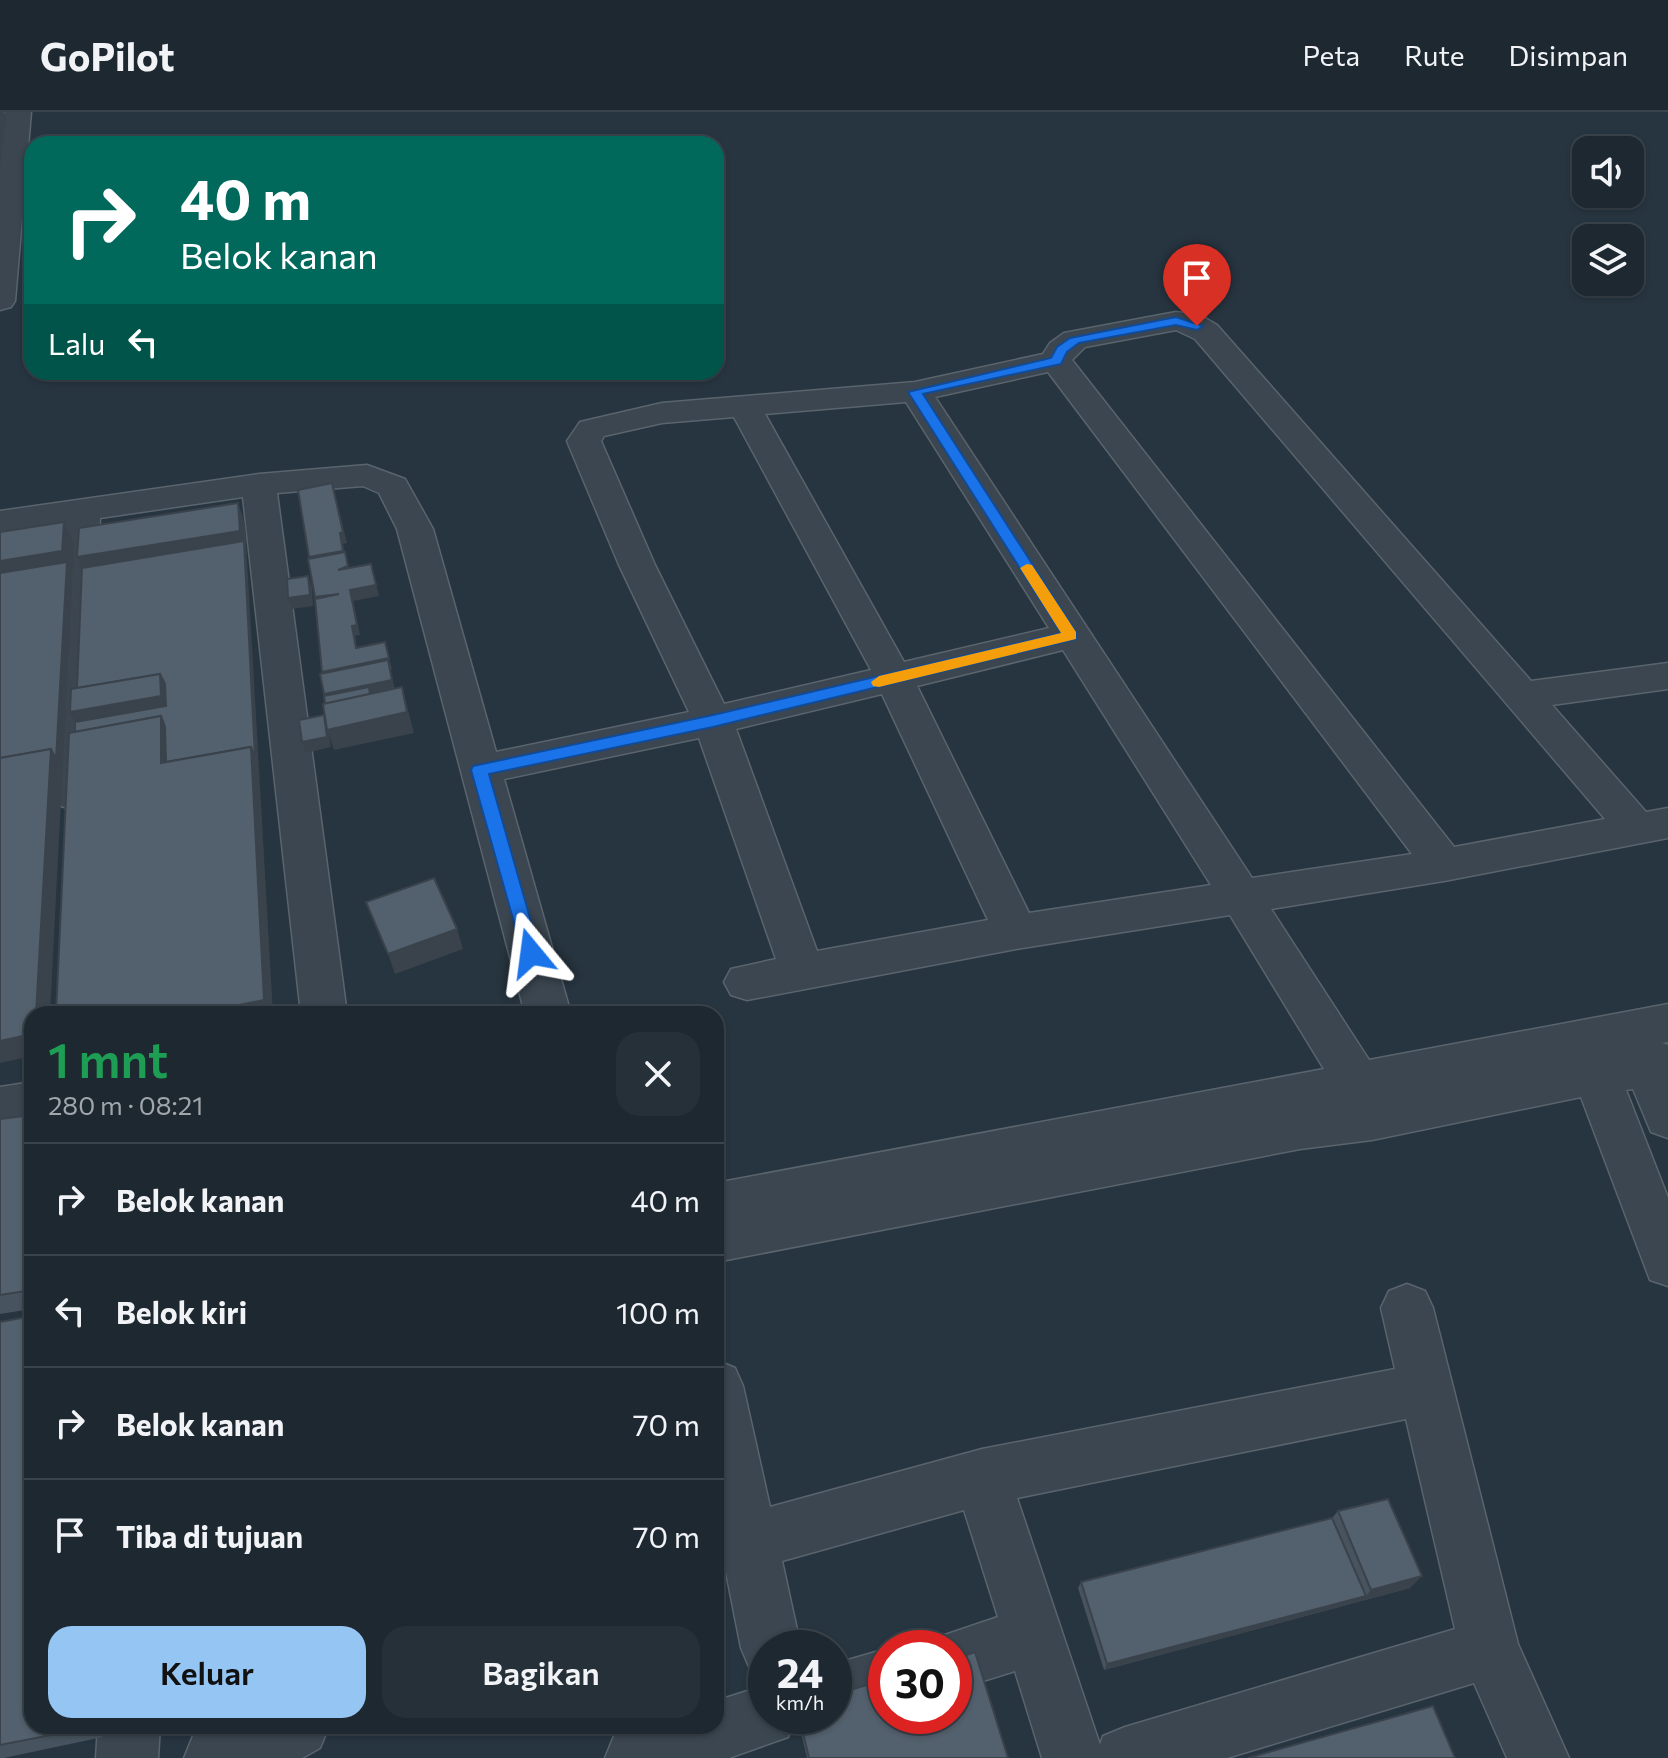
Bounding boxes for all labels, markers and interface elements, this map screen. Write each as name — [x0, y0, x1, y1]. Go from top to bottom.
text: GoPilot — [40, 32, 175, 79]
text: Peta — [1302, 38, 1360, 72]
text: Rute — [1404, 38, 1465, 72]
text: Disimpan — [1509, 38, 1628, 72]
map controls — [1572, 136, 1644, 296]
button: sound — [1572, 136, 1644, 208]
text: 40 m — [180, 163, 311, 232]
icon: right — [48, 168, 152, 272]
button: layers — [1572, 224, 1644, 296]
text: Belok kanan — [180, 232, 378, 276]
pin — [1163, 244, 1231, 326]
icon: arrive — [1175, 256, 1219, 300]
icon: left — [121, 320, 165, 364]
text: Lalu — [48, 324, 105, 361]
position arrow — [489, 911, 573, 995]
text: 1 mnt — [48, 1029, 168, 1088]
button: close — [616, 1032, 700, 1116]
text: 280 m · 08:21 — [48, 1089, 203, 1120]
icon: right — [48, 1177, 92, 1221]
text: Belok kanan — [116, 1181, 284, 1218]
text: 40 m — [631, 1181, 700, 1218]
icon: left — [48, 1289, 92, 1333]
text: Belok kiri — [116, 1293, 247, 1330]
text: 100 m — [616, 1293, 700, 1330]
icon: right — [48, 1401, 92, 1445]
text: Belok kanan — [116, 1405, 284, 1442]
text: 70 m — [633, 1405, 700, 1442]
icon: arrive — [48, 1513, 92, 1557]
text: Tiba di tujuan — [116, 1517, 303, 1554]
text: 70 m — [633, 1517, 700, 1554]
button: Keluar — [48, 1626, 366, 1718]
button: Bagikan — [382, 1626, 700, 1718]
speed limit sign: 30 — [868, 1630, 972, 1734]
text: 24 — [777, 1647, 823, 1696]
text: km/h — [776, 1690, 824, 1714]

